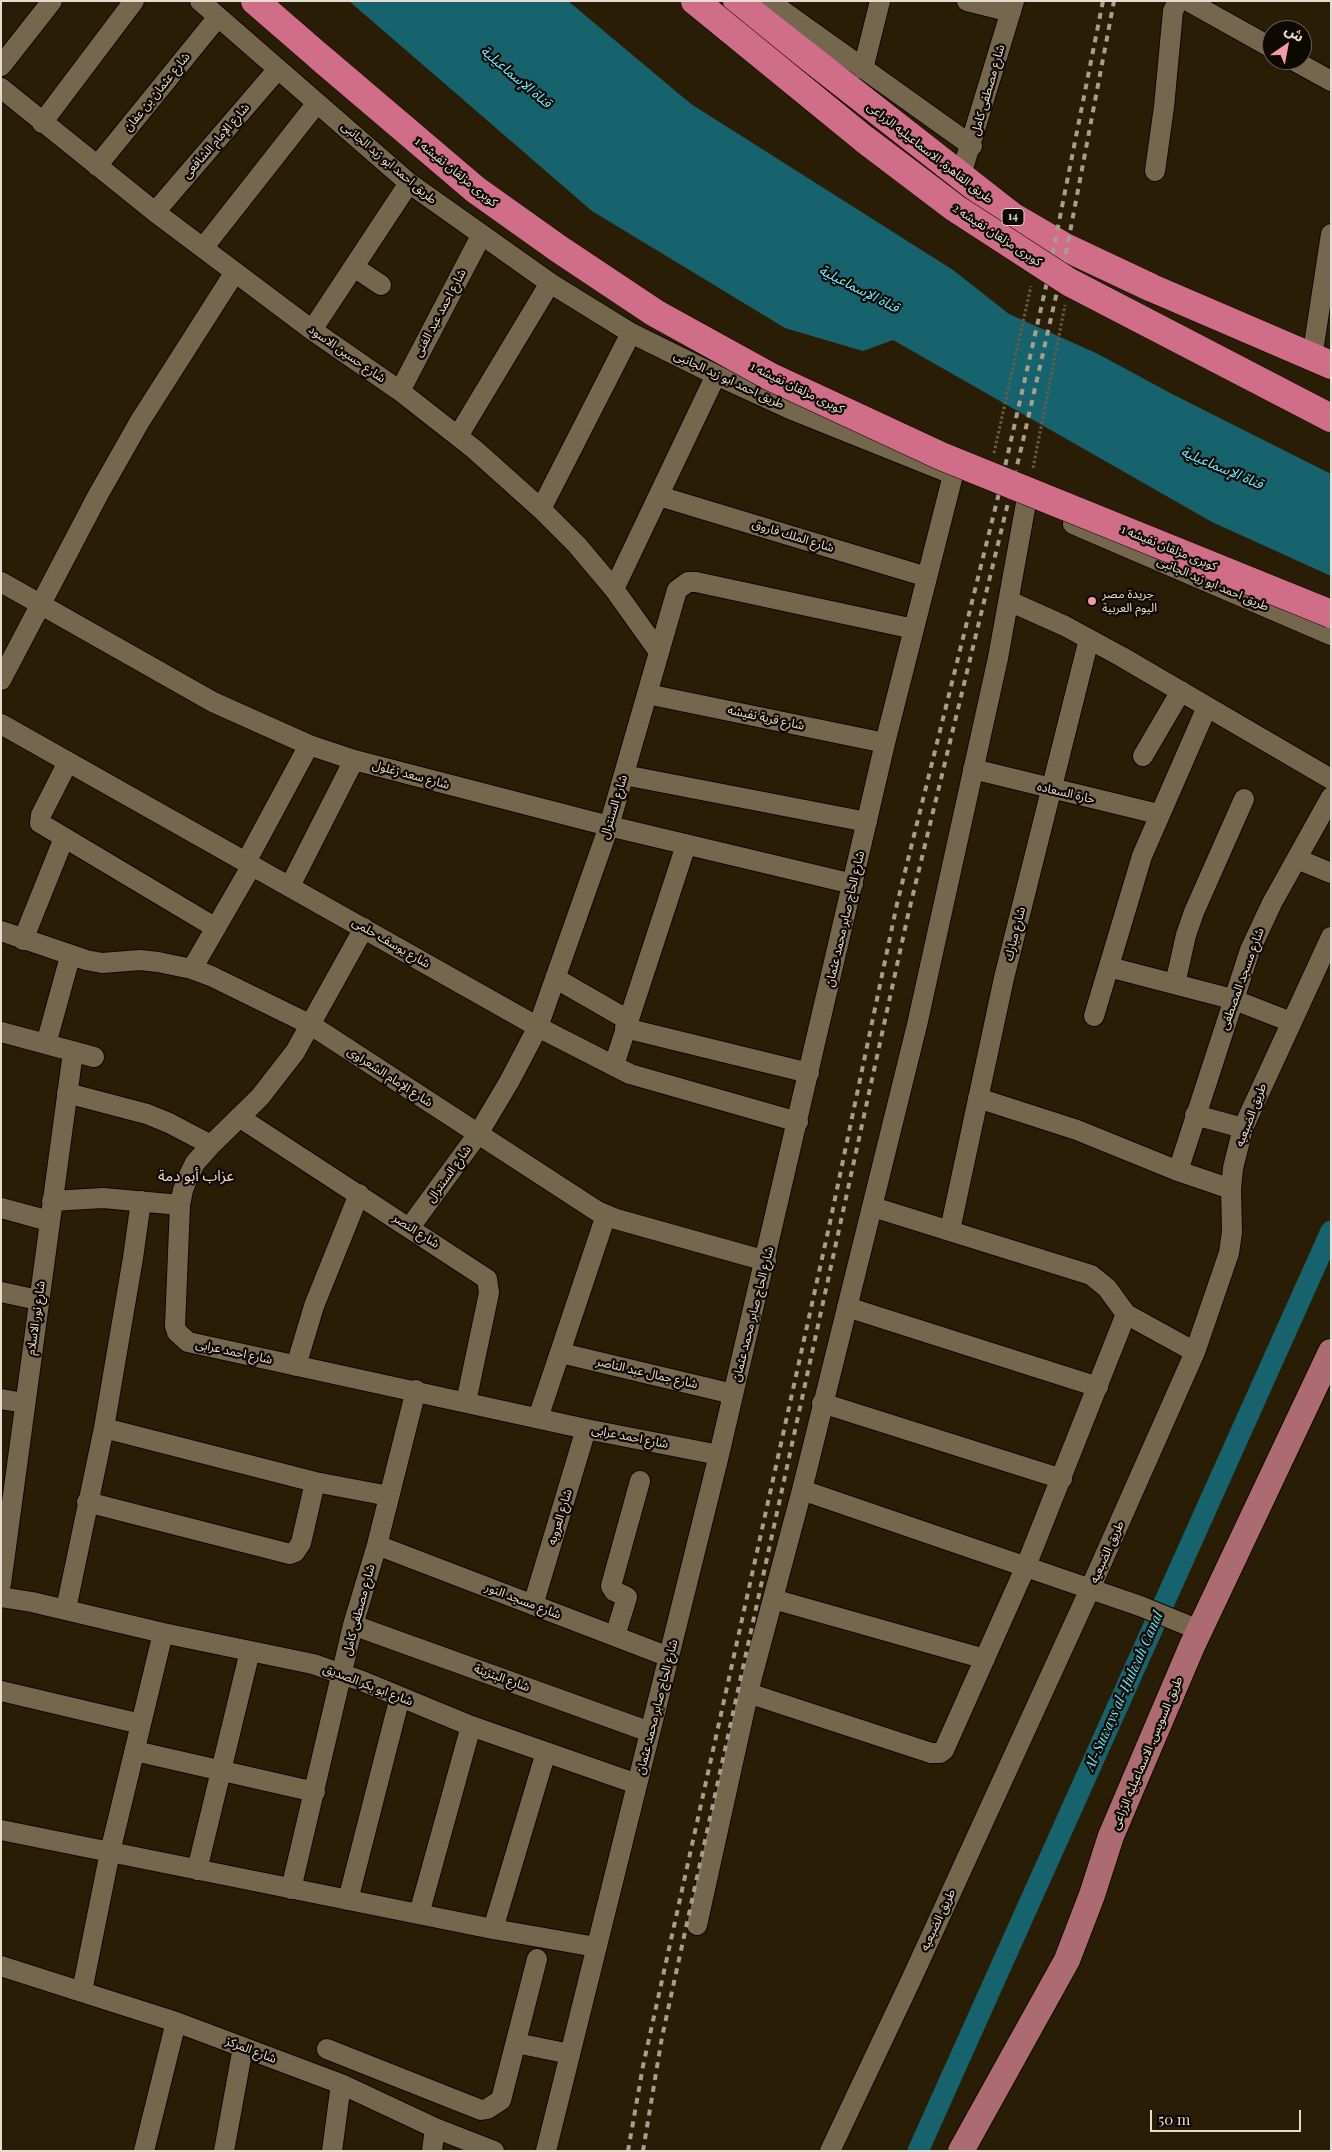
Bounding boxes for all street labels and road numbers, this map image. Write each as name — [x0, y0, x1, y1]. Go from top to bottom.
street label: شارع مصطفى كامل — [968, 43, 1008, 137]
street label: شارع عثمان بن عفان — [121, 50, 193, 134]
street label: طريق القاهرة, الاسماعيليه الزراعى — [864, 99, 996, 207]
street label: شارع الإمام الشافعى — [179, 100, 253, 182]
street label: طريق احمد ابو زيد الجانبى — [338, 119, 440, 207]
street label: كوبرى مزلقان نفيشه 1 — [412, 134, 500, 210]
street label: كوبرى مزلقان نفيشه 2 — [950, 201, 1044, 269]
road number: 14 — [1002, 208, 1024, 226]
street label: شارع احمد عبد الغنى — [411, 267, 469, 359]
street label: شارع حسين الاسود — [306, 322, 388, 386]
street label: طريق احمد ابو زيد الجانبى — [672, 348, 786, 412]
street label: كوبرى مزلقان نفيشه 1 — [748, 359, 846, 417]
street label: شارع الملك فاروق — [750, 517, 836, 555]
street label: كوبرى مزلقان نفيشه 1 — [1119, 522, 1219, 574]
street label: طريق احمد ابو زيد الجانبى — [1155, 554, 1271, 614]
street label: شارع قرية نفيشه — [726, 703, 806, 733]
street label: شارع سعد زغلول — [371, 758, 451, 792]
street label: شارع السنترال — [597, 773, 631, 841]
street label: حارة السعاده — [1036, 779, 1096, 807]
street label: شارع الحاج صابر محمد عثمان — [822, 850, 868, 988]
street label: شارع مبارك — [1001, 906, 1029, 962]
street label: شارع يوسف حلمى — [349, 915, 433, 971]
street label: شارع مسجد المصطفى — [1217, 926, 1267, 1032]
street label: شارع الإمام الشعراوى — [345, 1044, 435, 1110]
street label: طريق الضبعيه — [1232, 1081, 1270, 1149]
street label: شارع السنترال — [424, 1143, 474, 1205]
street label: شارع النصر — [390, 1211, 442, 1251]
street label: شارع الحاج صابر محمد عثمان — [729, 1245, 777, 1383]
street label: شارع نور الاسلام — [24, 1280, 48, 1356]
street label: شارع احمد عرابى — [194, 1337, 274, 1367]
street label: شارع جمال عبد الناصر — [595, 1354, 699, 1392]
street label: شارع احمد عرابى — [590, 1422, 670, 1452]
street label: شارع العروبه — [545, 1487, 575, 1547]
street label: طريق الضبعيه — [1087, 1519, 1127, 1585]
street label: شارع مصطفى كامل — [340, 1563, 378, 1657]
street label: شارع مسجد النور — [483, 1580, 563, 1622]
street label: شارع الحاج صابر محمد عثمان — [633, 1638, 681, 1776]
street label: شارع ابو بكر الصديق — [321, 1661, 415, 1709]
street label: شارع البنزينة — [472, 1661, 532, 1695]
street label: طريق السويس, الاسماعيليه الزراعى — [1108, 1674, 1186, 1832]
street label: طريق الضبعيه — [917, 1887, 959, 1953]
street label: شارع المركز — [224, 2034, 278, 2066]

